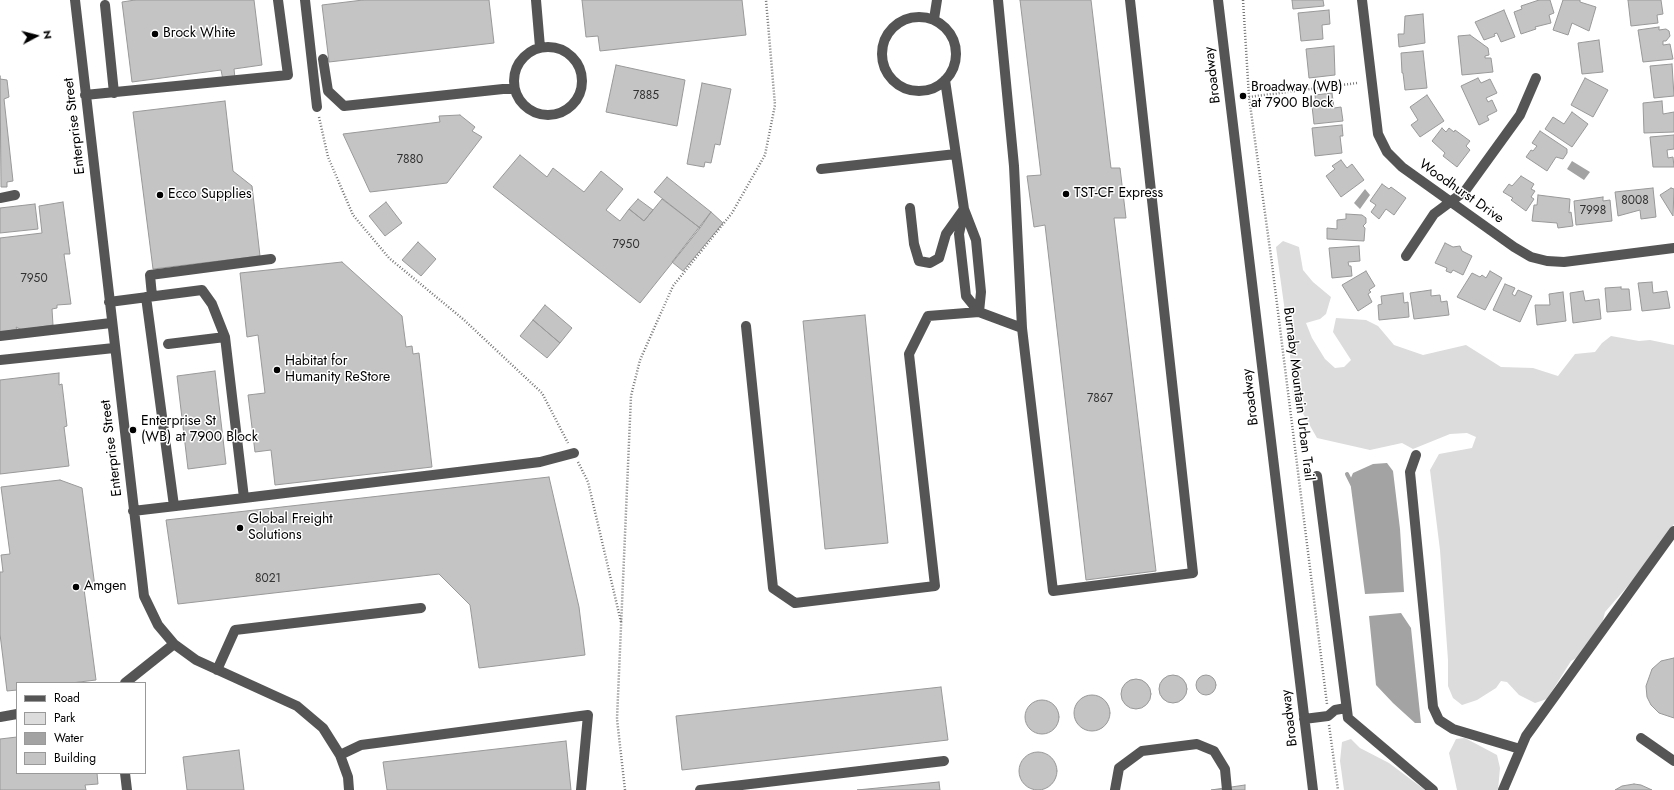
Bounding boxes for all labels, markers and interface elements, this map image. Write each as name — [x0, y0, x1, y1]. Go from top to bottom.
north arrow — [16, 16, 56, 56]
place label: Brock White — [163, 26, 236, 42]
text: N — [39, 29, 56, 40]
marker: Brock White — [150, 29, 160, 39]
street label: Broadway — [1201, 46, 1225, 104]
street label: Enterprise Street — [61, 77, 89, 175]
place label: Broadway (WB) at 7900 Block — [1251, 80, 1343, 112]
house number: 7885 — [633, 89, 659, 103]
marker: Broadway (WB) at 7900 Block — [1238, 91, 1248, 101]
house number: 7880 — [397, 153, 423, 167]
street label: Woodhurst Drive — [1415, 156, 1507, 228]
place label: TST-CF Express — [1074, 186, 1163, 202]
place label: Ecco Supplies — [168, 187, 252, 203]
marker: TST-CF Express — [1061, 189, 1071, 199]
marker: Ecco Supplies — [155, 190, 165, 200]
house number: 8008 — [1621, 194, 1649, 208]
house number: 7998 — [1580, 204, 1606, 218]
house number: 7950 — [612, 238, 640, 252]
house number: 7950 — [20, 272, 48, 286]
street label: Burnaby Mountain Urban Trail — [1279, 306, 1317, 482]
place label: Habitat for Humanity ReStore — [285, 354, 390, 386]
marker: Habitat for Humanity ReStore — [272, 365, 282, 375]
street label: Broadway — [1239, 368, 1263, 426]
house number: 7867 — [1087, 392, 1113, 406]
street label: Enterprise Street — [98, 399, 126, 497]
place label: Enterprise St (WB) at 7900 Block — [141, 414, 258, 446]
marker: Enterprise St (WB) at 7900 Block — [128, 425, 138, 435]
place label: Global Freight Solutions — [248, 512, 333, 544]
marker: Global Freight Solutions — [235, 523, 245, 533]
house number: 8021 — [255, 572, 281, 586]
place label: Amgen — [84, 579, 127, 595]
marker: Amgen — [71, 582, 81, 592]
legend — [16, 682, 146, 774]
text: Road — [54, 689, 80, 707]
street label: Broadway — [1278, 689, 1302, 747]
text: Park — [54, 709, 75, 727]
text: Water — [54, 729, 84, 747]
text: Building — [54, 749, 96, 767]

